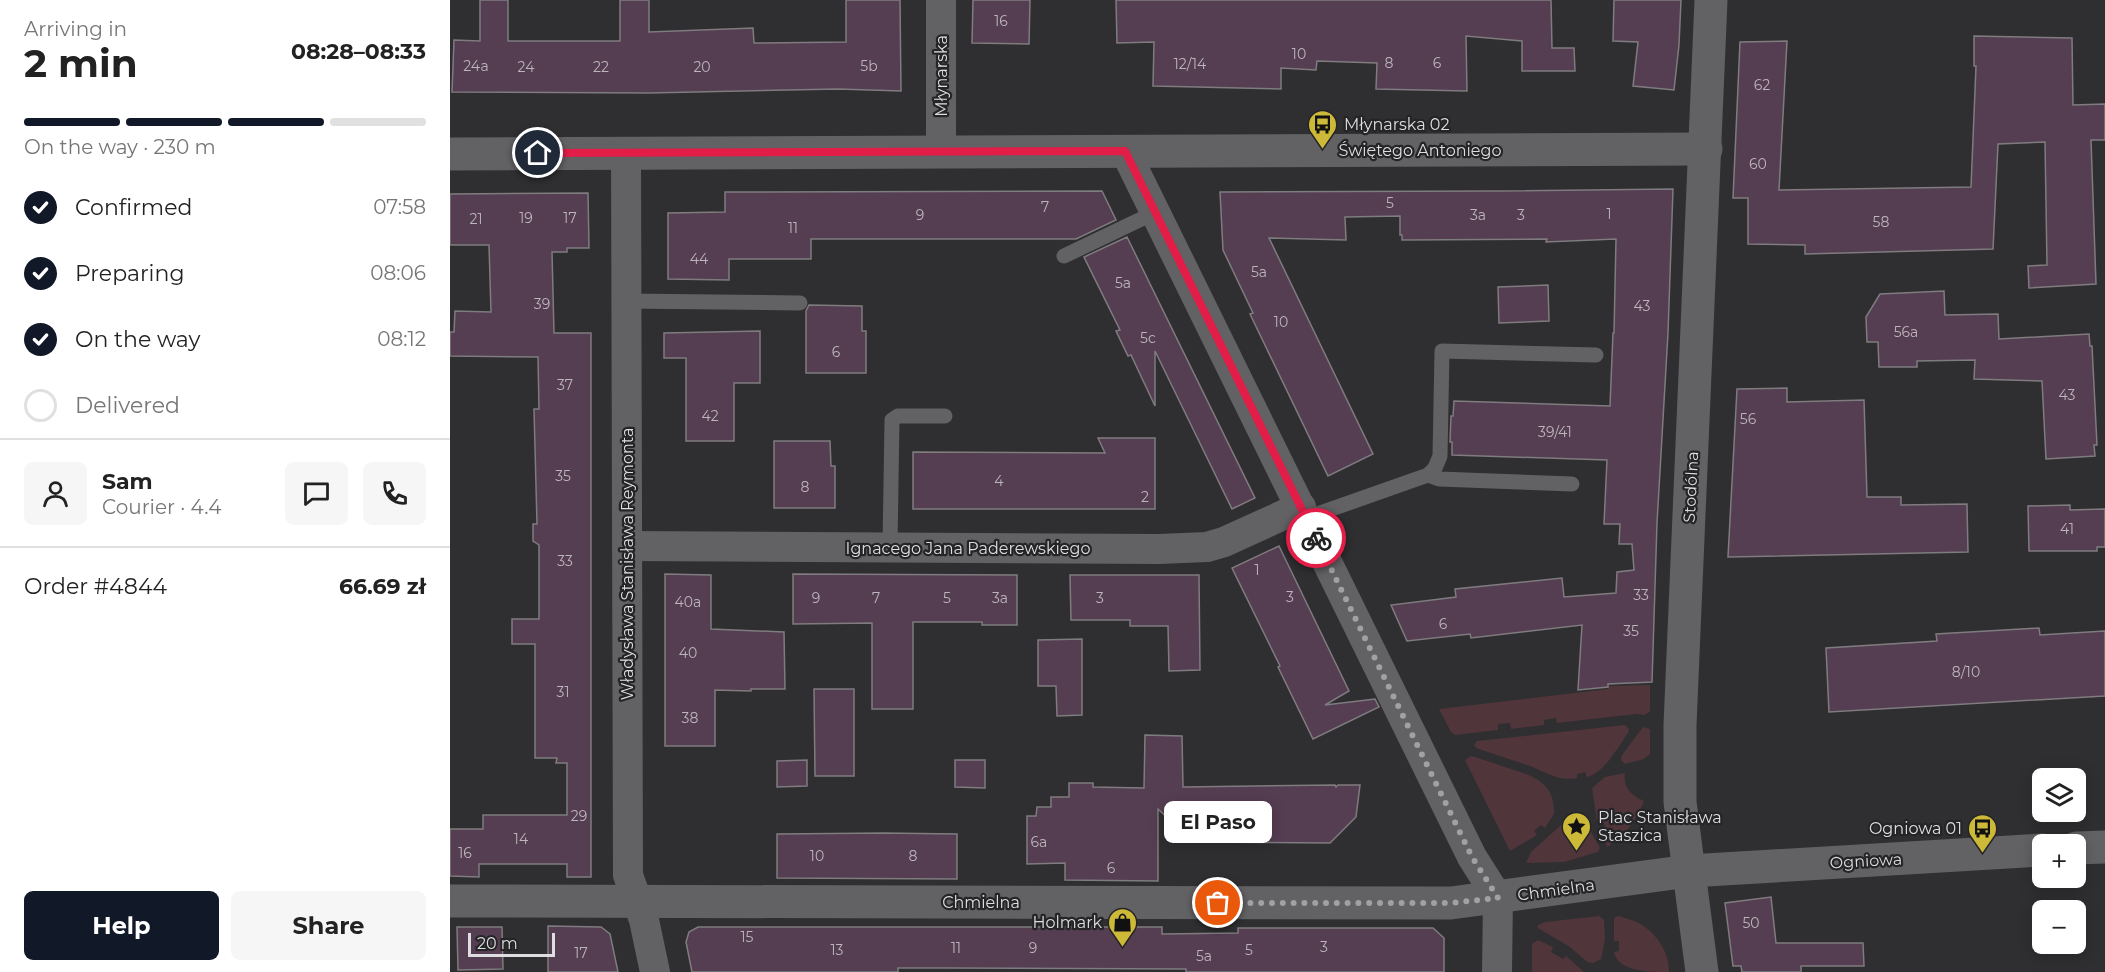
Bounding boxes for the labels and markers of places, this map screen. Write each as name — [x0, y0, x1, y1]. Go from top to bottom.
bus stop icon: Młynarska 02 — [1307, 108, 1339, 150]
place label: Młynarska 02 — [1344, 115, 1450, 134]
pin — [512, 127, 563, 178]
callout: El Paso — [1164, 801, 1272, 843]
place label: Plac Stanisława Staszica — [1598, 808, 1722, 845]
place icon: Plac Stanisława Staszica — [1561, 810, 1593, 852]
bus stop icon: Ogniowa 01 — [1967, 812, 1999, 854]
place label: Ogniowa 01 — [1869, 819, 1962, 838]
pin — [1192, 877, 1243, 928]
shop icon: Holmark — [1107, 906, 1139, 948]
place label: Holmark — [1032, 913, 1102, 932]

